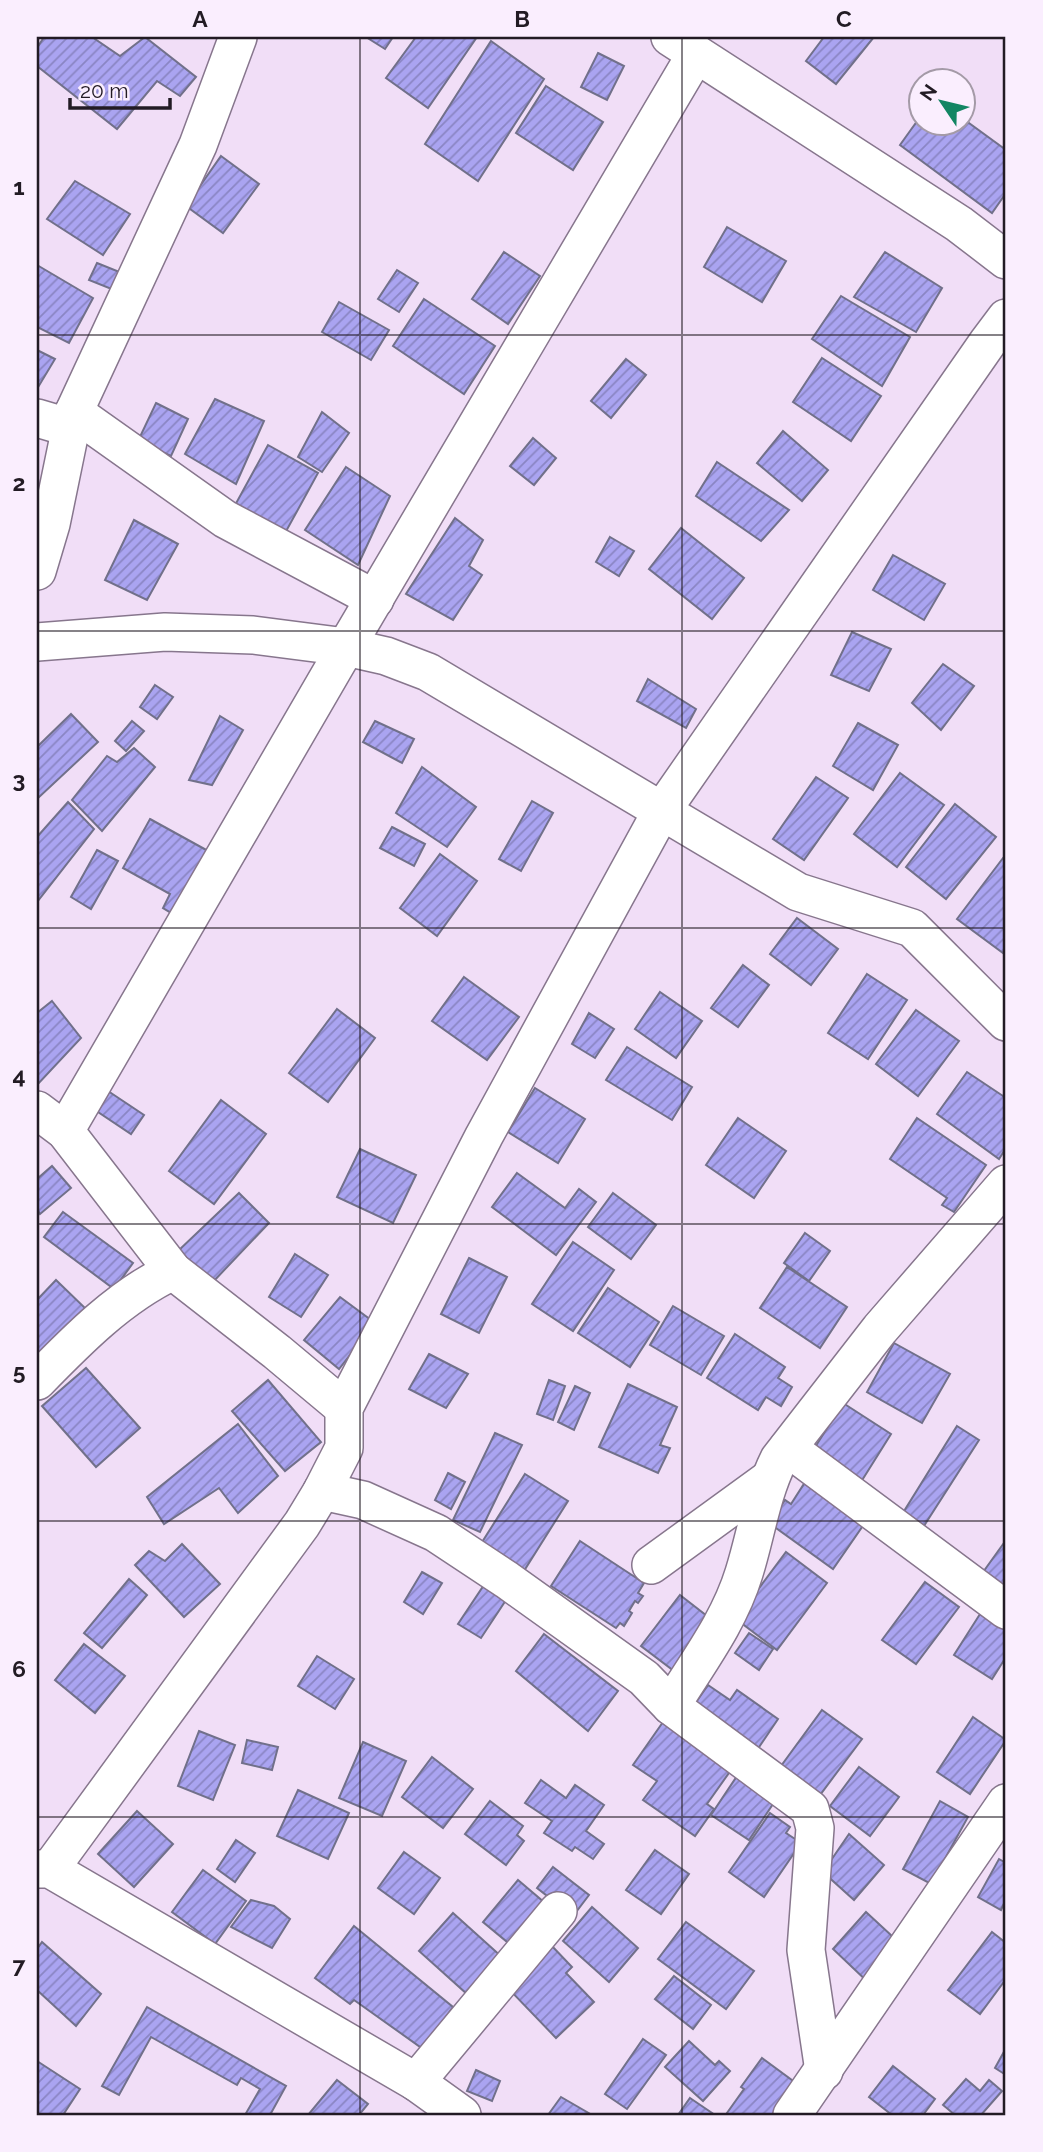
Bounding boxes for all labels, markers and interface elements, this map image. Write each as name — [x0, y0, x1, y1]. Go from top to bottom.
text: A — [192, 5, 208, 32]
text: B — [514, 5, 530, 32]
text: C — [836, 5, 852, 32]
scale bar — [70, 66, 170, 110]
north arrow — [906, 66, 976, 136]
text: 20 m — [80, 78, 128, 103]
text: N — [915, 80, 941, 104]
text: 1 — [13, 173, 25, 200]
text: 2 — [13, 469, 25, 496]
text: 3 — [13, 766, 25, 793]
text: 4 — [12, 1062, 26, 1089]
text: 5 — [13, 1358, 26, 1385]
text: 6 — [12, 1655, 26, 1682]
text: 7 — [13, 1951, 26, 1978]

